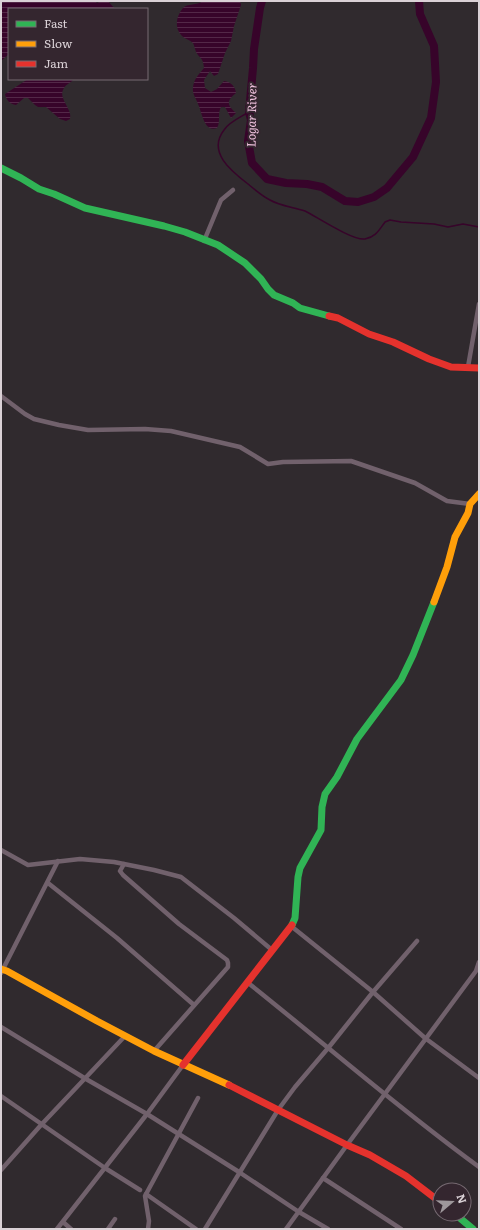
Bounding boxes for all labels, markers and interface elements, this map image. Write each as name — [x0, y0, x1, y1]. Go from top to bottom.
legend — [8, 8, 148, 80]
text: Fast — [44, 14, 68, 32]
text: Slow — [44, 34, 73, 52]
text: Jam — [44, 54, 69, 72]
water label: Logar River — [241, 82, 261, 147]
north arrow — [432, 1182, 472, 1222]
text: N — [453, 1191, 471, 1205]

